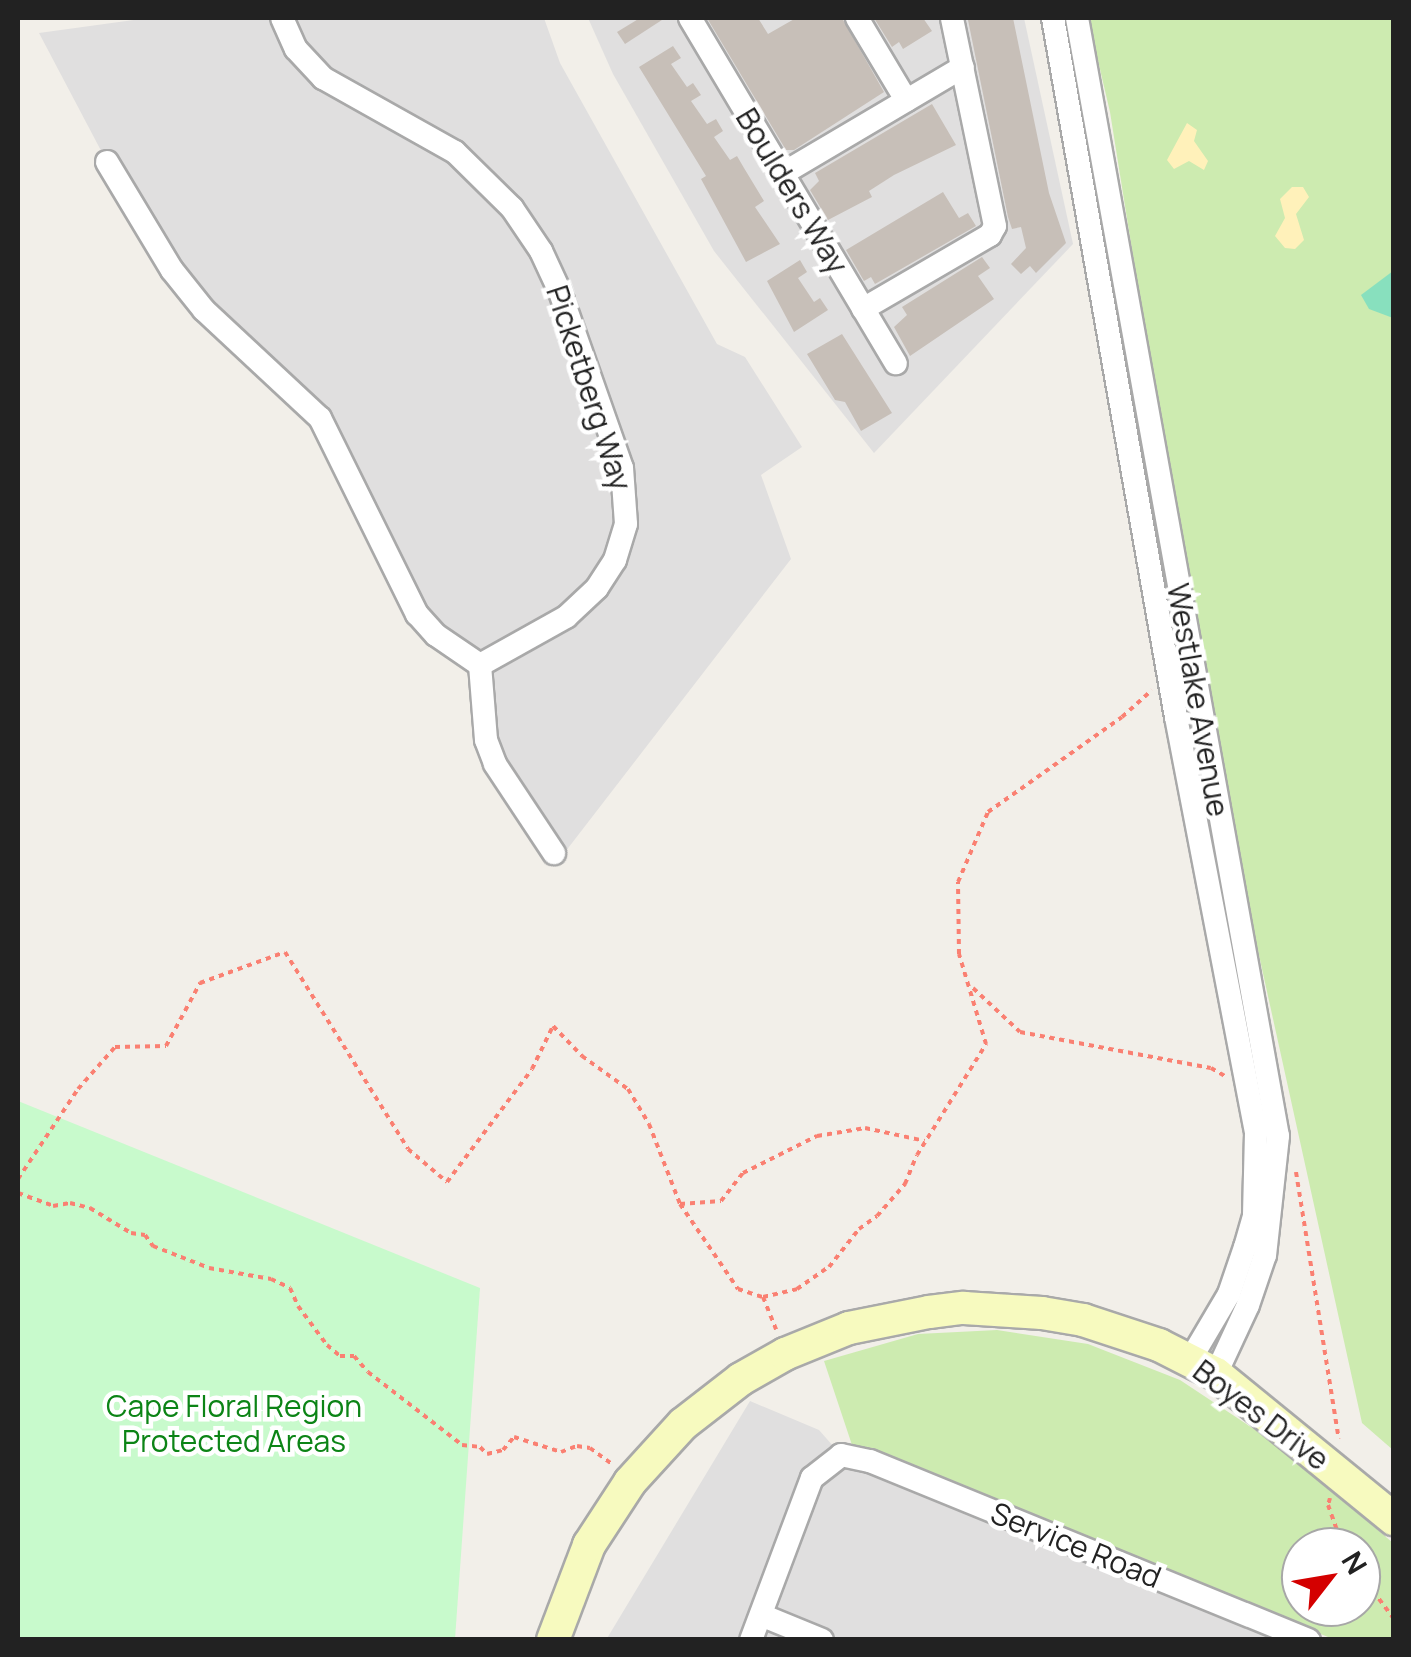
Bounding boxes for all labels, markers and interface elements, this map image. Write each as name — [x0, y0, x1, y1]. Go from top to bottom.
street label: Boulders Way — [729, 102, 855, 280]
street label: Picketberg Way — [539, 281, 639, 495]
street label: Westlake Avenue — [1160, 581, 1236, 819]
street label: Boyes Drive — [1186, 1352, 1336, 1478]
park label: Cape Floral Region Protected Areas — [106, 1388, 362, 1458]
street label: Service Road — [986, 1495, 1166, 1595]
north arrow — [1281, 1527, 1381, 1627]
text: N — [1334, 1544, 1376, 1581]

